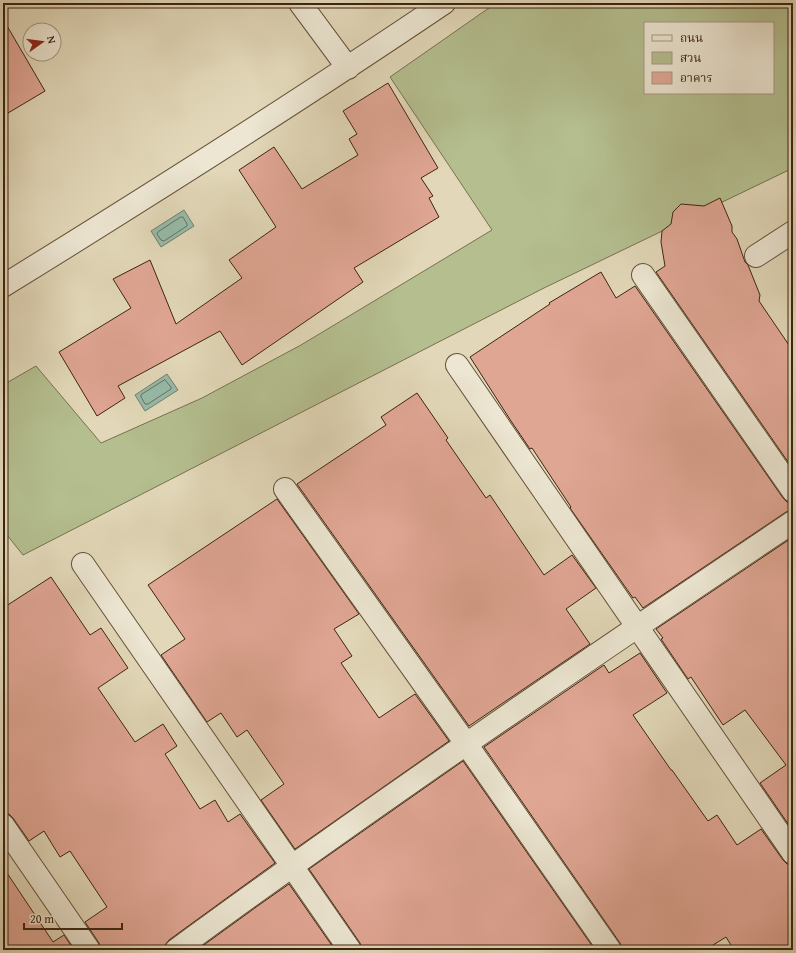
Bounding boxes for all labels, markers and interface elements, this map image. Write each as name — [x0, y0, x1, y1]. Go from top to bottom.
north arrow — [22, 22, 62, 62]
legend — [644, 22, 774, 94]
text: ถนน — [680, 29, 703, 46]
text: N — [43, 34, 61, 46]
text: สวน — [680, 49, 702, 66]
text: อาคาร — [680, 69, 712, 86]
scale bar — [24, 905, 122, 931]
text: 20 m — [30, 910, 54, 927]

